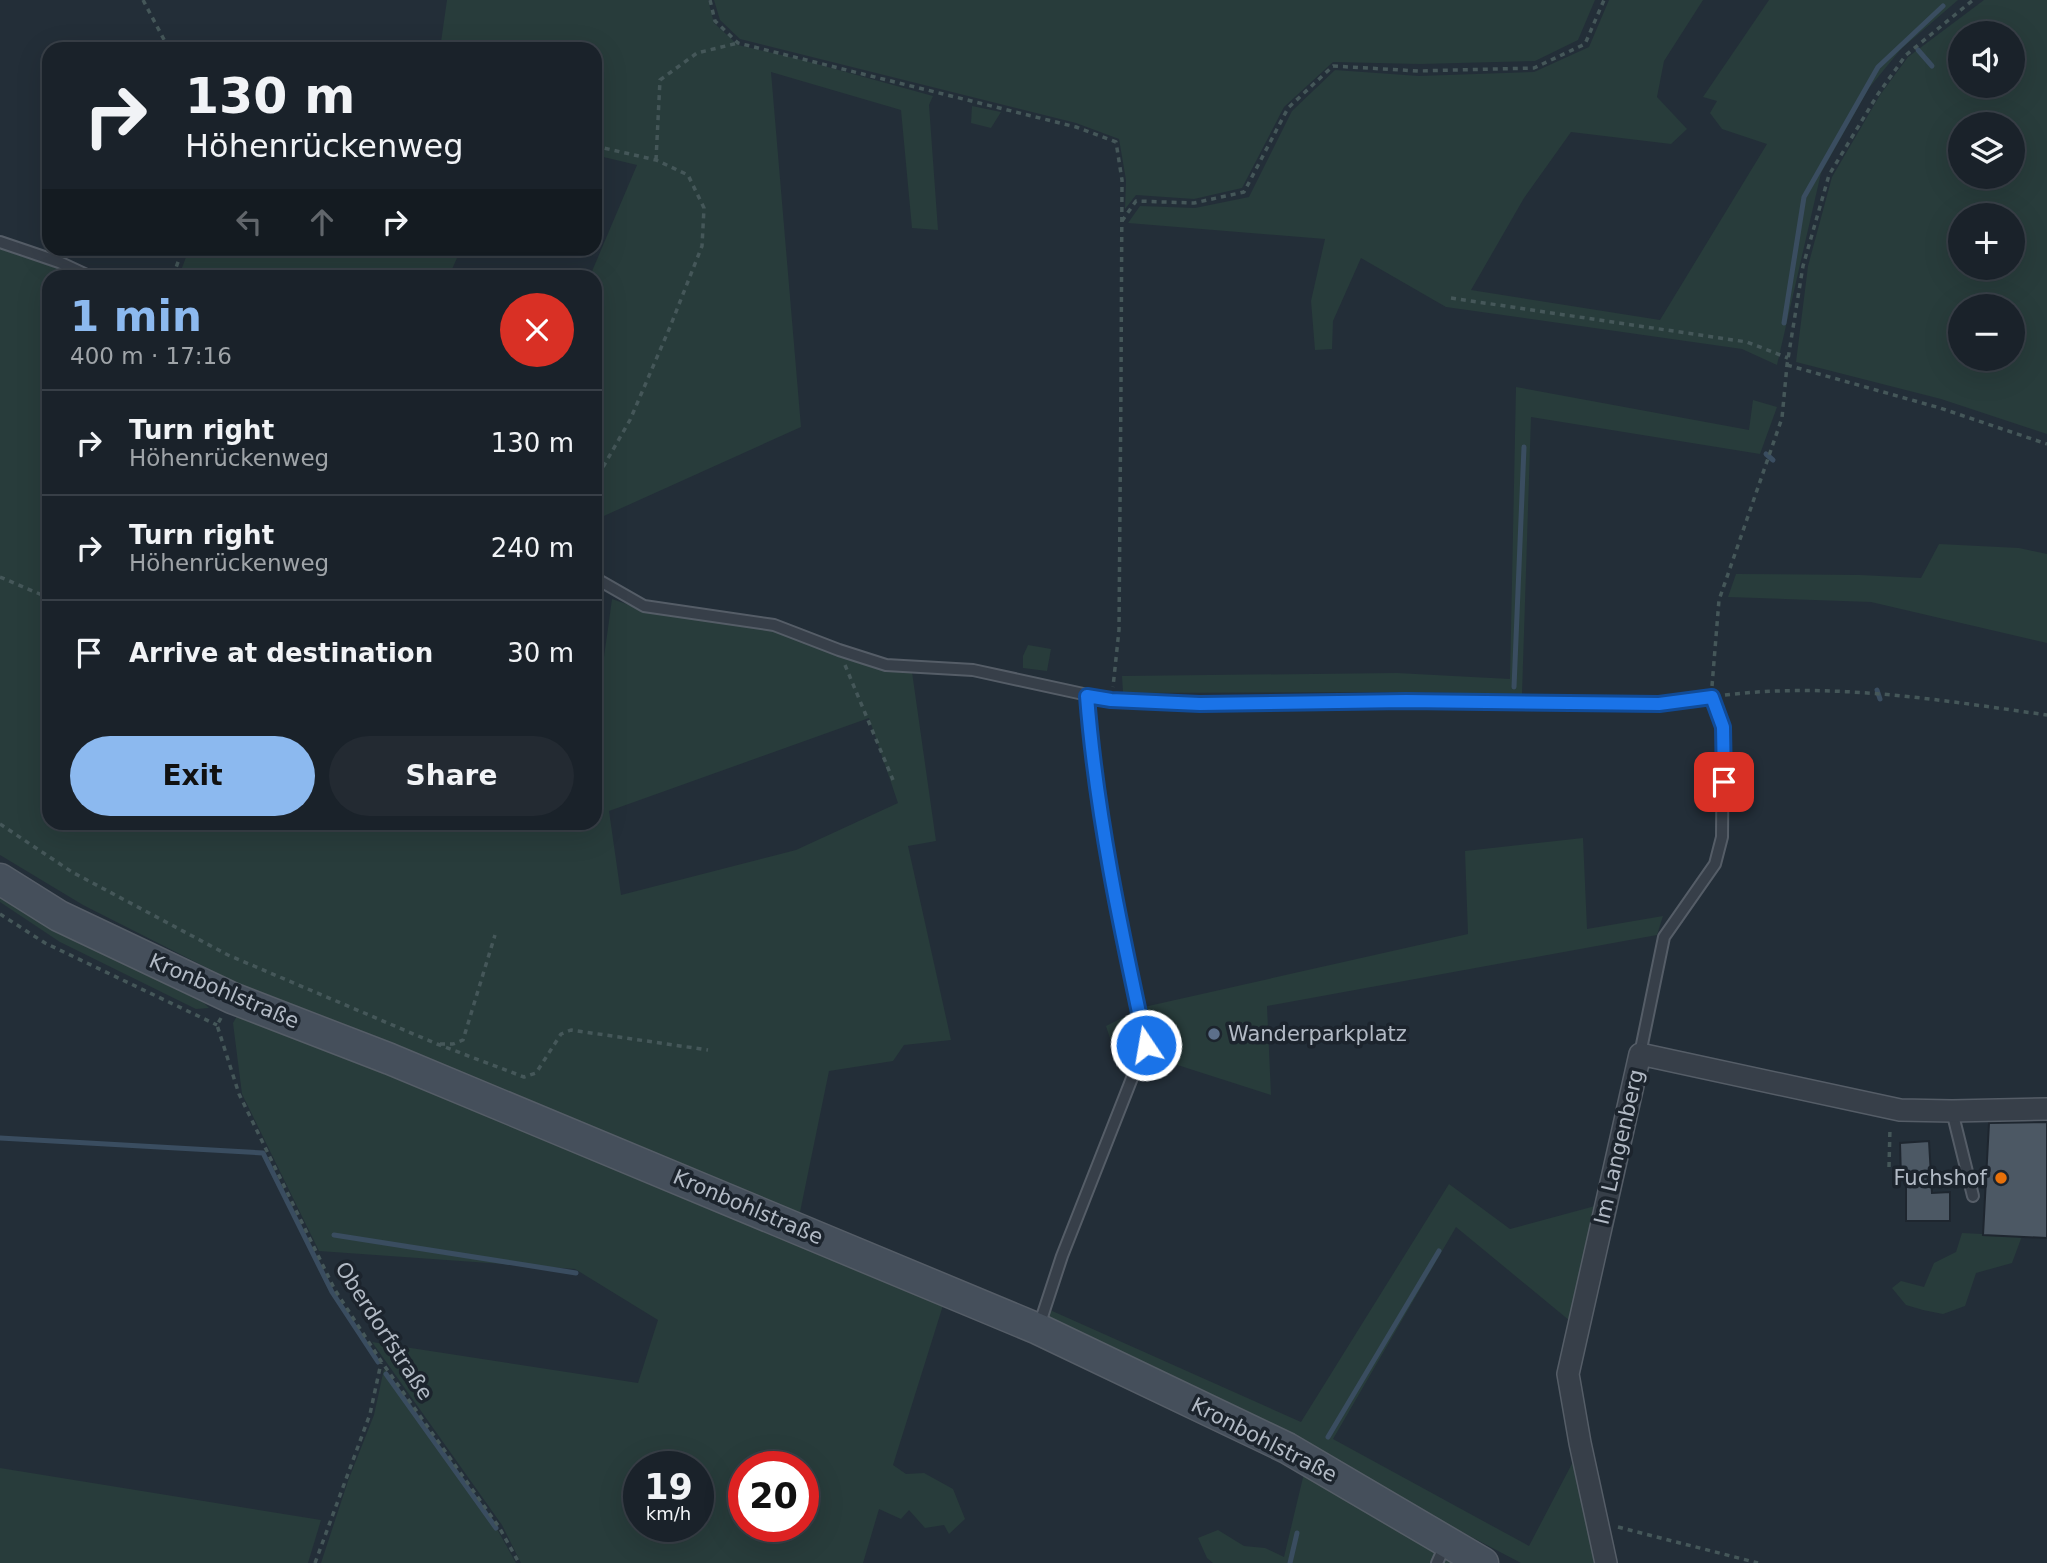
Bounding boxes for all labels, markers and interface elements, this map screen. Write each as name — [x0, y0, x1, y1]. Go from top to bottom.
map controls — [1948, 21, 2025, 371]
button: sound — [1948, 21, 2025, 98]
text: 130 m — [185, 68, 355, 125]
icon: right — [70, 70, 161, 161]
button: layers — [1948, 112, 2025, 189]
text: Höhenrückenweg — [185, 127, 463, 165]
icon: left — [230, 203, 268, 241]
icon: ahead — [303, 203, 341, 241]
icon: right — [376, 203, 414, 241]
button: + — [1948, 203, 2025, 280]
text: 1 min — [70, 292, 202, 341]
button: close — [500, 293, 574, 367]
button: − — [1948, 294, 2025, 371]
text: 400 m · 17:16 — [70, 343, 232, 369]
text: Turn right — [129, 415, 274, 445]
icon: right — [70, 424, 108, 462]
text: 130 m — [491, 428, 574, 458]
text: Höhenrückenweg — [129, 445, 329, 471]
text: Turn right — [129, 520, 274, 550]
icon: right — [70, 529, 108, 567]
text: 240 m — [491, 533, 574, 563]
text: Höhenrückenweg — [129, 550, 329, 576]
icon: arrive — [70, 634, 108, 672]
text: Arrive at destination — [129, 638, 433, 668]
text: 30 m — [507, 638, 574, 668]
button: Exit — [70, 736, 315, 816]
button: Share — [329, 736, 574, 816]
pin — [1694, 752, 1754, 812]
icon: arrive — [1705, 763, 1743, 801]
street label: Kronbohlstraße — [146, 949, 302, 1033]
position arrow — [1109, 1008, 1183, 1082]
place label: Wanderparkplatz — [1228, 1022, 1407, 1046]
marker: Wanderparkplatz — [1206, 1026, 1222, 1042]
street label: Im Langenberg — [1589, 1067, 1649, 1227]
street label: Kronbohlstraße — [670, 1165, 826, 1249]
place label: Fuchshof — [1893, 1166, 1988, 1190]
marker: Fuchshof — [1993, 1170, 2009, 1186]
street label: Oberdorfstraße — [330, 1257, 438, 1405]
street label: Kronbohlstraße — [1187, 1393, 1341, 1487]
speed limit sign: 20 — [728, 1451, 819, 1542]
text: 19 — [644, 1467, 693, 1507]
text: km/h — [646, 1503, 691, 1524]

